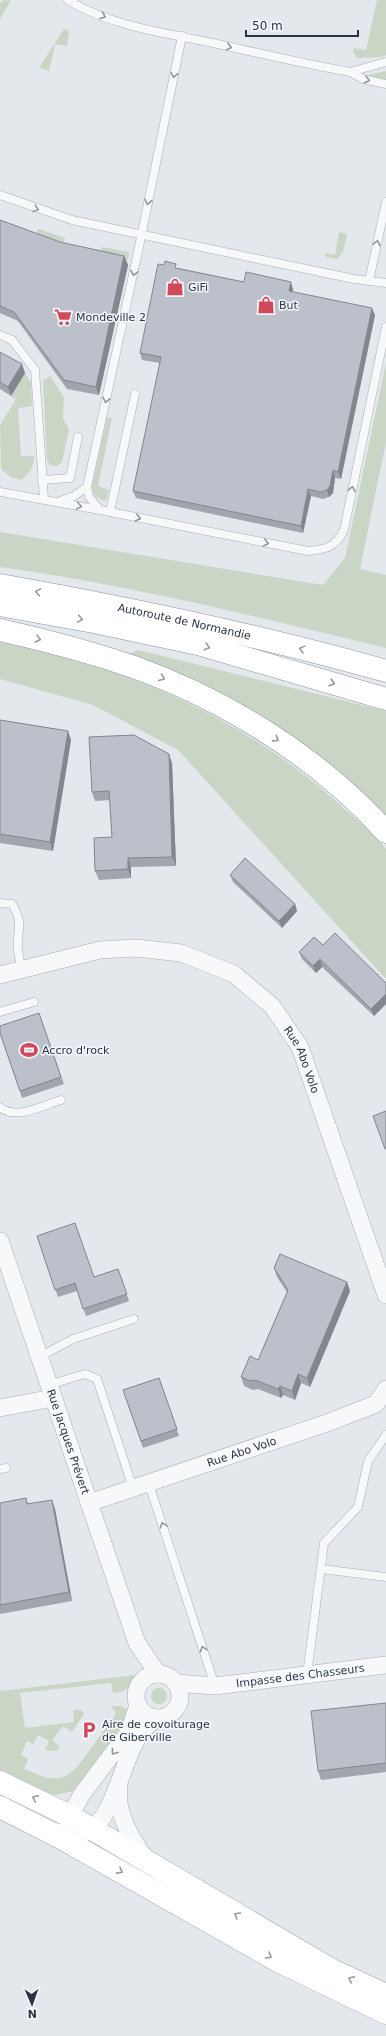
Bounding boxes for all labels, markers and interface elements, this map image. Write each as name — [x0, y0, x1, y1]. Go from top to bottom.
one-way arrow — [99, 12, 106, 20]
scale bar — [246, 12, 358, 38]
text: 50 m — [252, 19, 283, 33]
one-way arrow — [226, 42, 232, 50]
one-way arrow — [171, 71, 179, 78]
one-way arrow — [364, 75, 371, 84]
one-way arrow — [145, 199, 153, 205]
one-way arrow — [33, 204, 40, 212]
one-way arrow — [373, 240, 381, 246]
one-way arrow — [130, 270, 138, 276]
shop icon: GiFi — [165, 277, 185, 297]
place label: GiFi — [188, 281, 208, 294]
shop icon: But — [256, 295, 276, 315]
place label: But — [279, 299, 299, 312]
supermarket icon: Mondeville 2 — [53, 307, 73, 327]
place label: Mondeville 2 — [76, 311, 146, 324]
one-way arrow — [102, 397, 110, 403]
one-way arrow — [348, 486, 356, 492]
one-way arrow — [76, 501, 82, 510]
one-way arrow — [135, 513, 141, 521]
one-way arrow — [263, 538, 269, 547]
one-way arrow — [35, 588, 42, 597]
street label: Autoroute de Normandie — [117, 601, 253, 642]
one-way arrow — [77, 615, 83, 623]
one-way arrow — [35, 634, 41, 642]
one-way arrow — [203, 642, 210, 651]
one-way arrow — [299, 645, 306, 653]
one-way arrow — [158, 674, 165, 682]
one-way arrow — [328, 678, 335, 687]
one-way arrow — [272, 734, 279, 742]
street label: Rue Abo Volo — [281, 1024, 322, 1095]
sports icon: Accro d'rock — [19, 1040, 39, 1060]
place label: Accro d'rock — [42, 1044, 110, 1057]
street label: Rue Jacques Prévert — [44, 1387, 93, 1497]
street label: Rue Abo Volo — [205, 1434, 278, 1469]
one-way arrow — [159, 1522, 167, 1529]
one-way arrow — [199, 1646, 208, 1653]
street label: Impasse des Chasseurs — [235, 1661, 366, 1690]
place label: Aire de covoiturage de Giberville — [102, 1718, 210, 1744]
parking icon: Aire de covoiturage de Giberville — [79, 1720, 99, 1740]
one-way arrow — [112, 1747, 119, 1754]
one-way arrow — [32, 1795, 39, 1803]
one-way arrow — [116, 1866, 123, 1873]
one-way arrow — [234, 1912, 241, 1919]
one-way arrow — [265, 1951, 272, 1958]
one-way arrow — [347, 1975, 354, 1983]
north arrow — [12, 1984, 52, 2024]
text: N — [27, 2007, 37, 2020]

